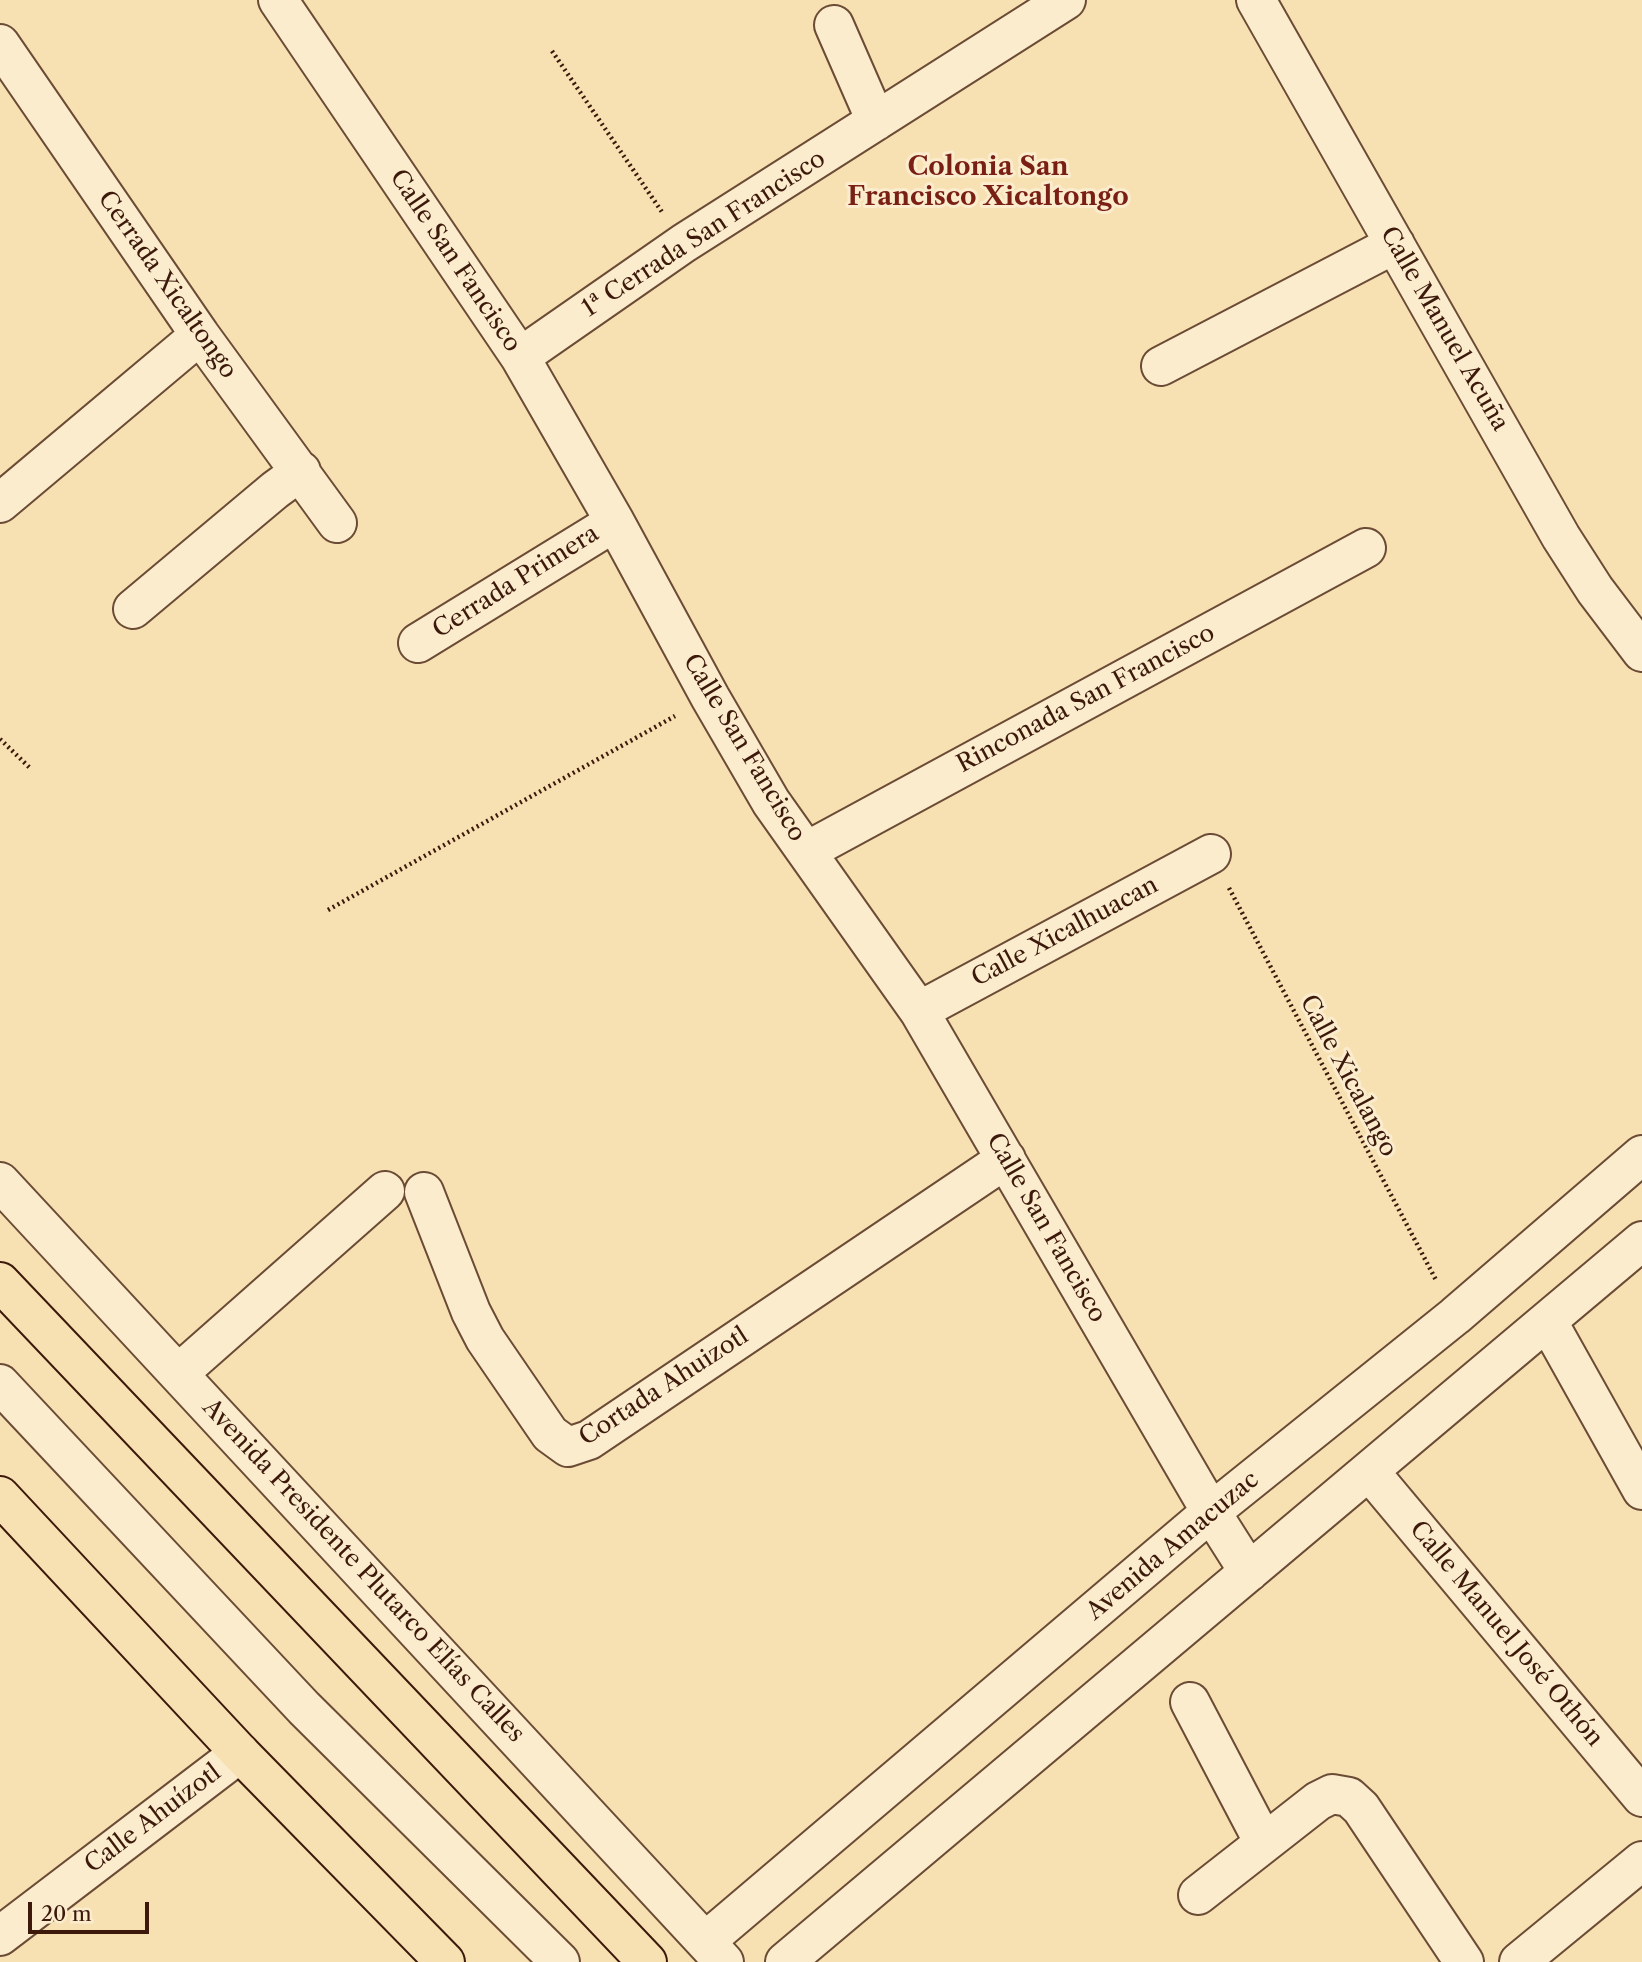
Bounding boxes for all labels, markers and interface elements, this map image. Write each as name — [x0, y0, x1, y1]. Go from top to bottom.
street label: 1ª Cerrada San Francisco — [577, 145, 831, 323]
district label: Colonia San Francisco Xicaltongo — [847, 151, 1129, 212]
street label: Calle San Fancisco — [383, 164, 527, 358]
street label: Cerrada Xicaltongo — [91, 186, 243, 384]
street label: Calle Manuel Acuña — [1374, 222, 1514, 436]
street label: Cerrada Primera — [428, 519, 604, 645]
street label: Rinconada San Francisco — [952, 619, 1220, 779]
street label: Calle San Fancisco — [677, 649, 811, 847]
street label: Calle Xicalhuacan — [967, 871, 1163, 993]
street label: Calle Xicalango — [1293, 990, 1403, 1162]
street label: Calle San Fancisco — [980, 1128, 1112, 1328]
street label: Cortada Ahuizotl — [574, 1322, 754, 1452]
street label: Avenida Presidente Plutarco Elías Calles — [196, 1394, 530, 1748]
street label: Avenida Amacuzac — [1081, 1466, 1265, 1626]
street label: Calle Manuel José Othón — [1403, 1516, 1609, 1752]
street label: Calle Ahuízotl — [79, 1758, 227, 1880]
scale bar — [32, 1888, 152, 1932]
text: 20 m — [41, 1901, 92, 1926]

